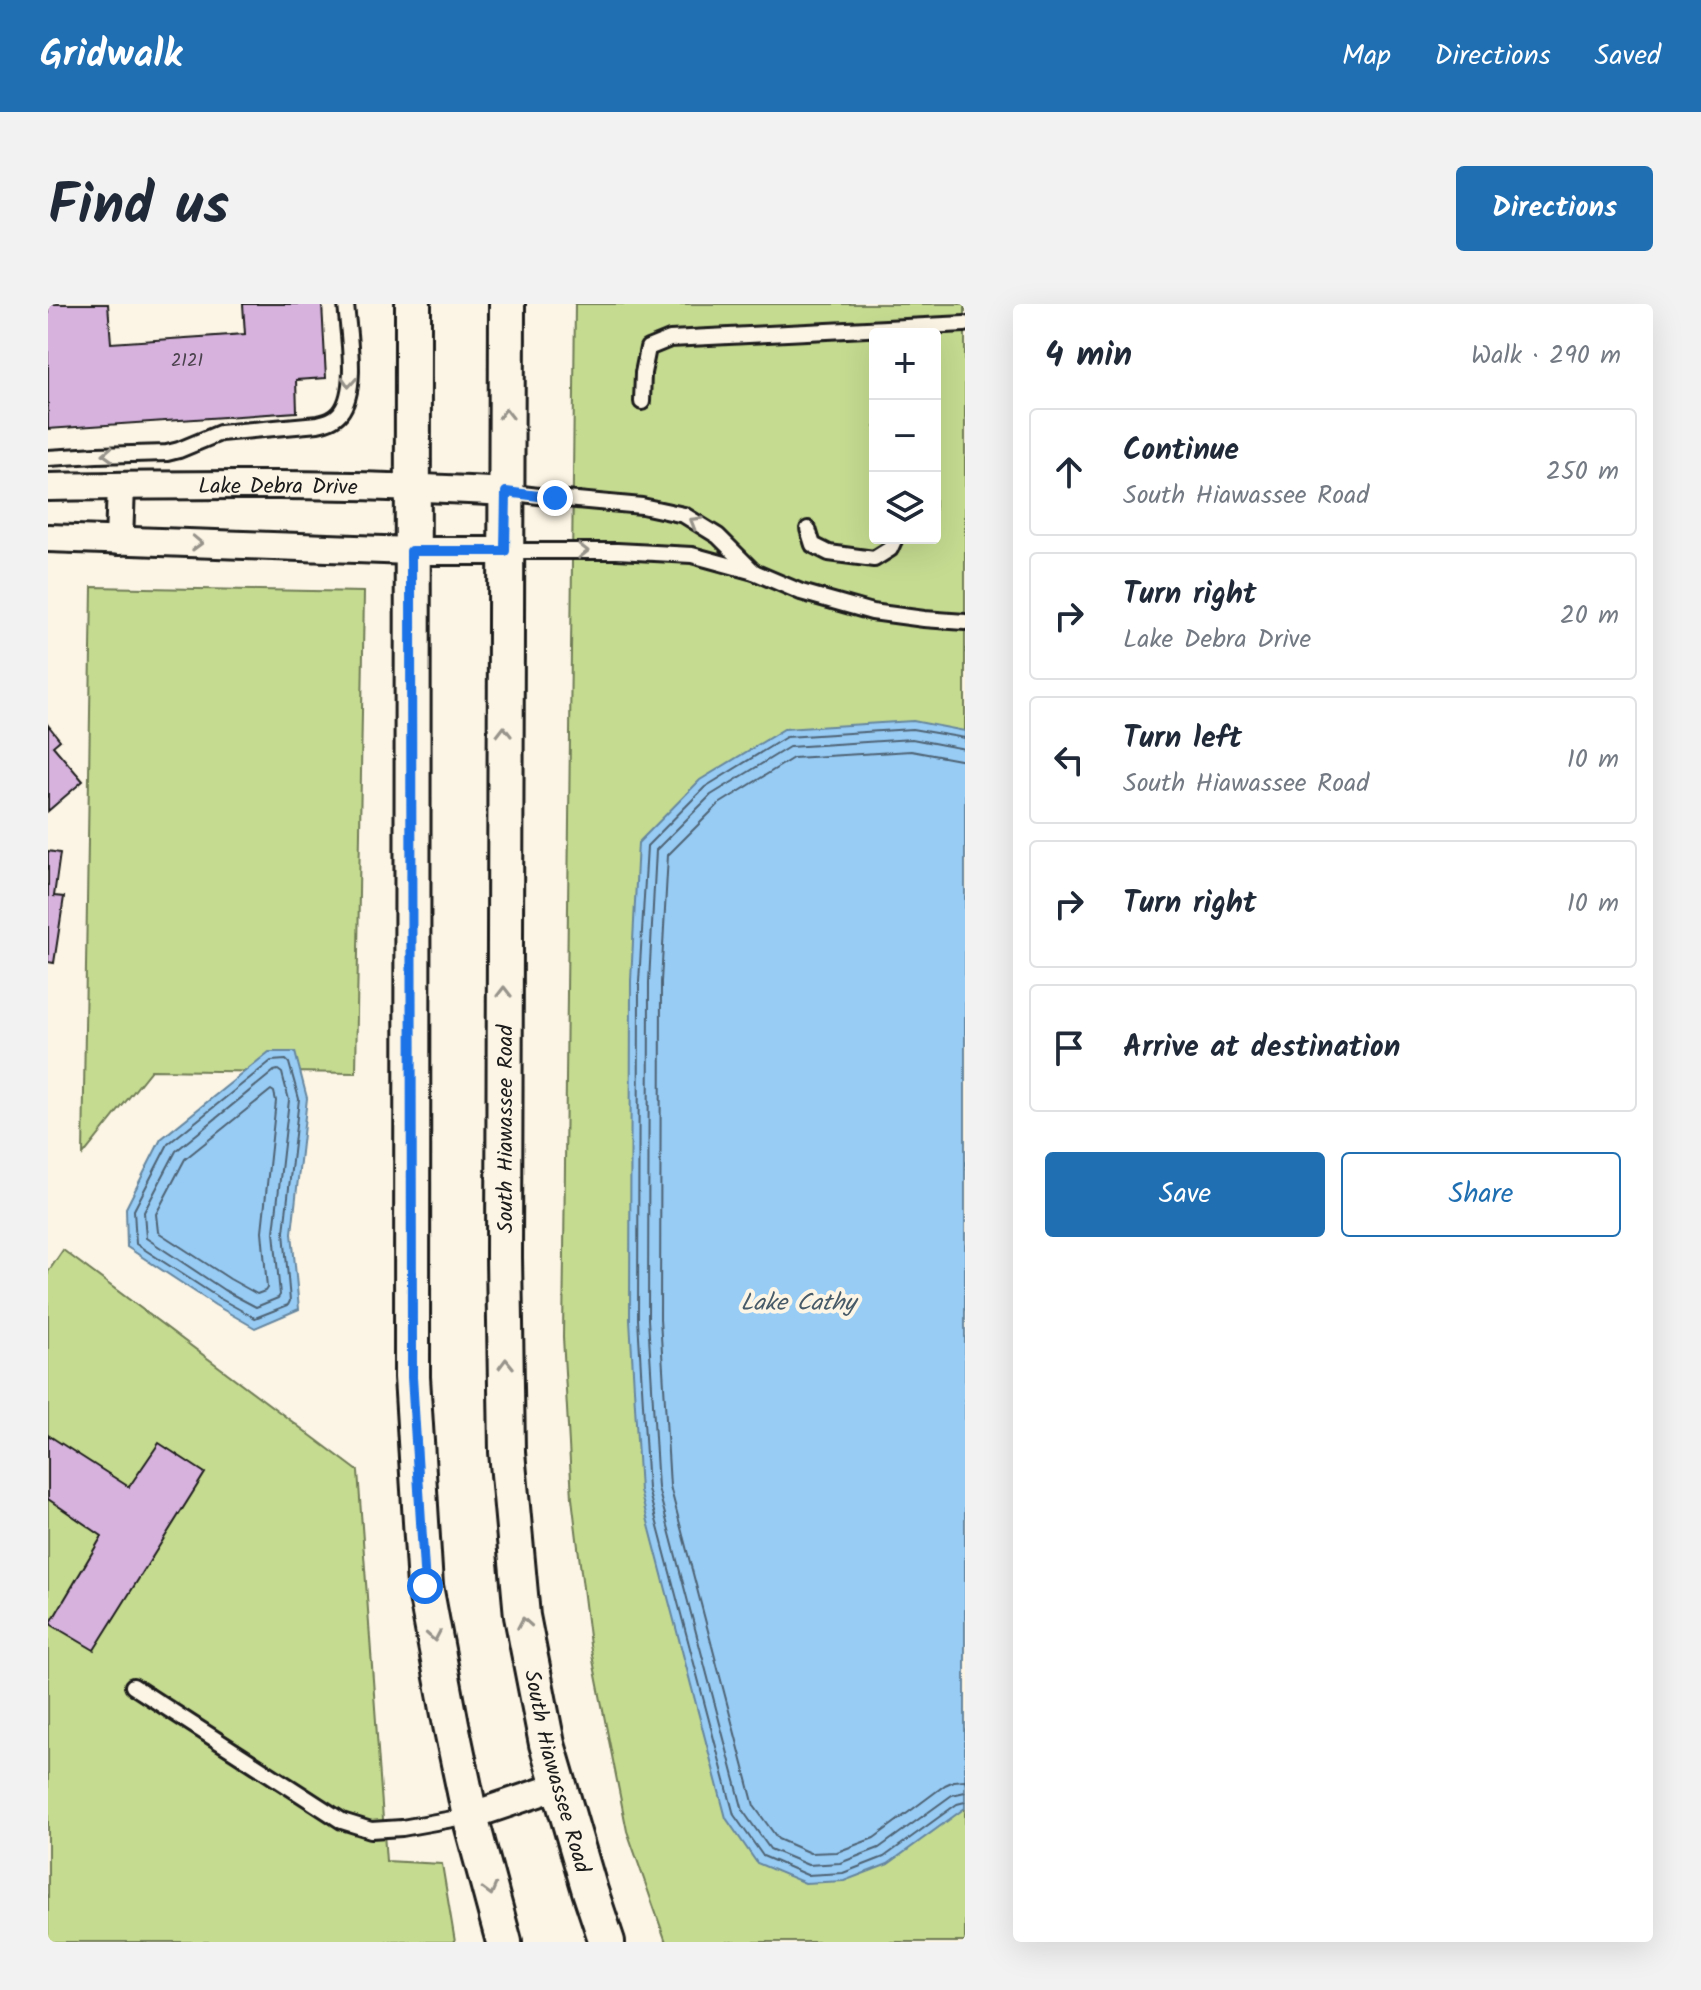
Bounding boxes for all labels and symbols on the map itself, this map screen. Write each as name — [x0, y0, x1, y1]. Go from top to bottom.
house number: 2121 — [171, 347, 203, 376]
one-way arrow — [341, 376, 358, 389]
one-way arrow — [497, 407, 515, 420]
one-way arrow — [101, 446, 114, 463]
street label: Lake Debra Drive — [198, 470, 358, 506]
route end — [537, 480, 573, 516]
one-way arrow — [689, 516, 704, 532]
one-way arrow — [191, 535, 204, 552]
one-way arrow — [577, 542, 590, 560]
one-way arrow — [495, 725, 513, 738]
one-way arrow — [495, 985, 513, 998]
street label: South Hiawassee Road — [489, 1024, 524, 1233]
water label: Lake Cathy — [740, 1284, 859, 1323]
one-way arrow — [497, 1357, 514, 1370]
route start — [407, 1568, 443, 1604]
one-way arrow — [516, 1616, 533, 1630]
one-way arrow — [425, 1629, 442, 1643]
street label: South Hiawassee Road — [513, 1667, 599, 1878]
one-way arrow — [481, 1882, 497, 1896]

